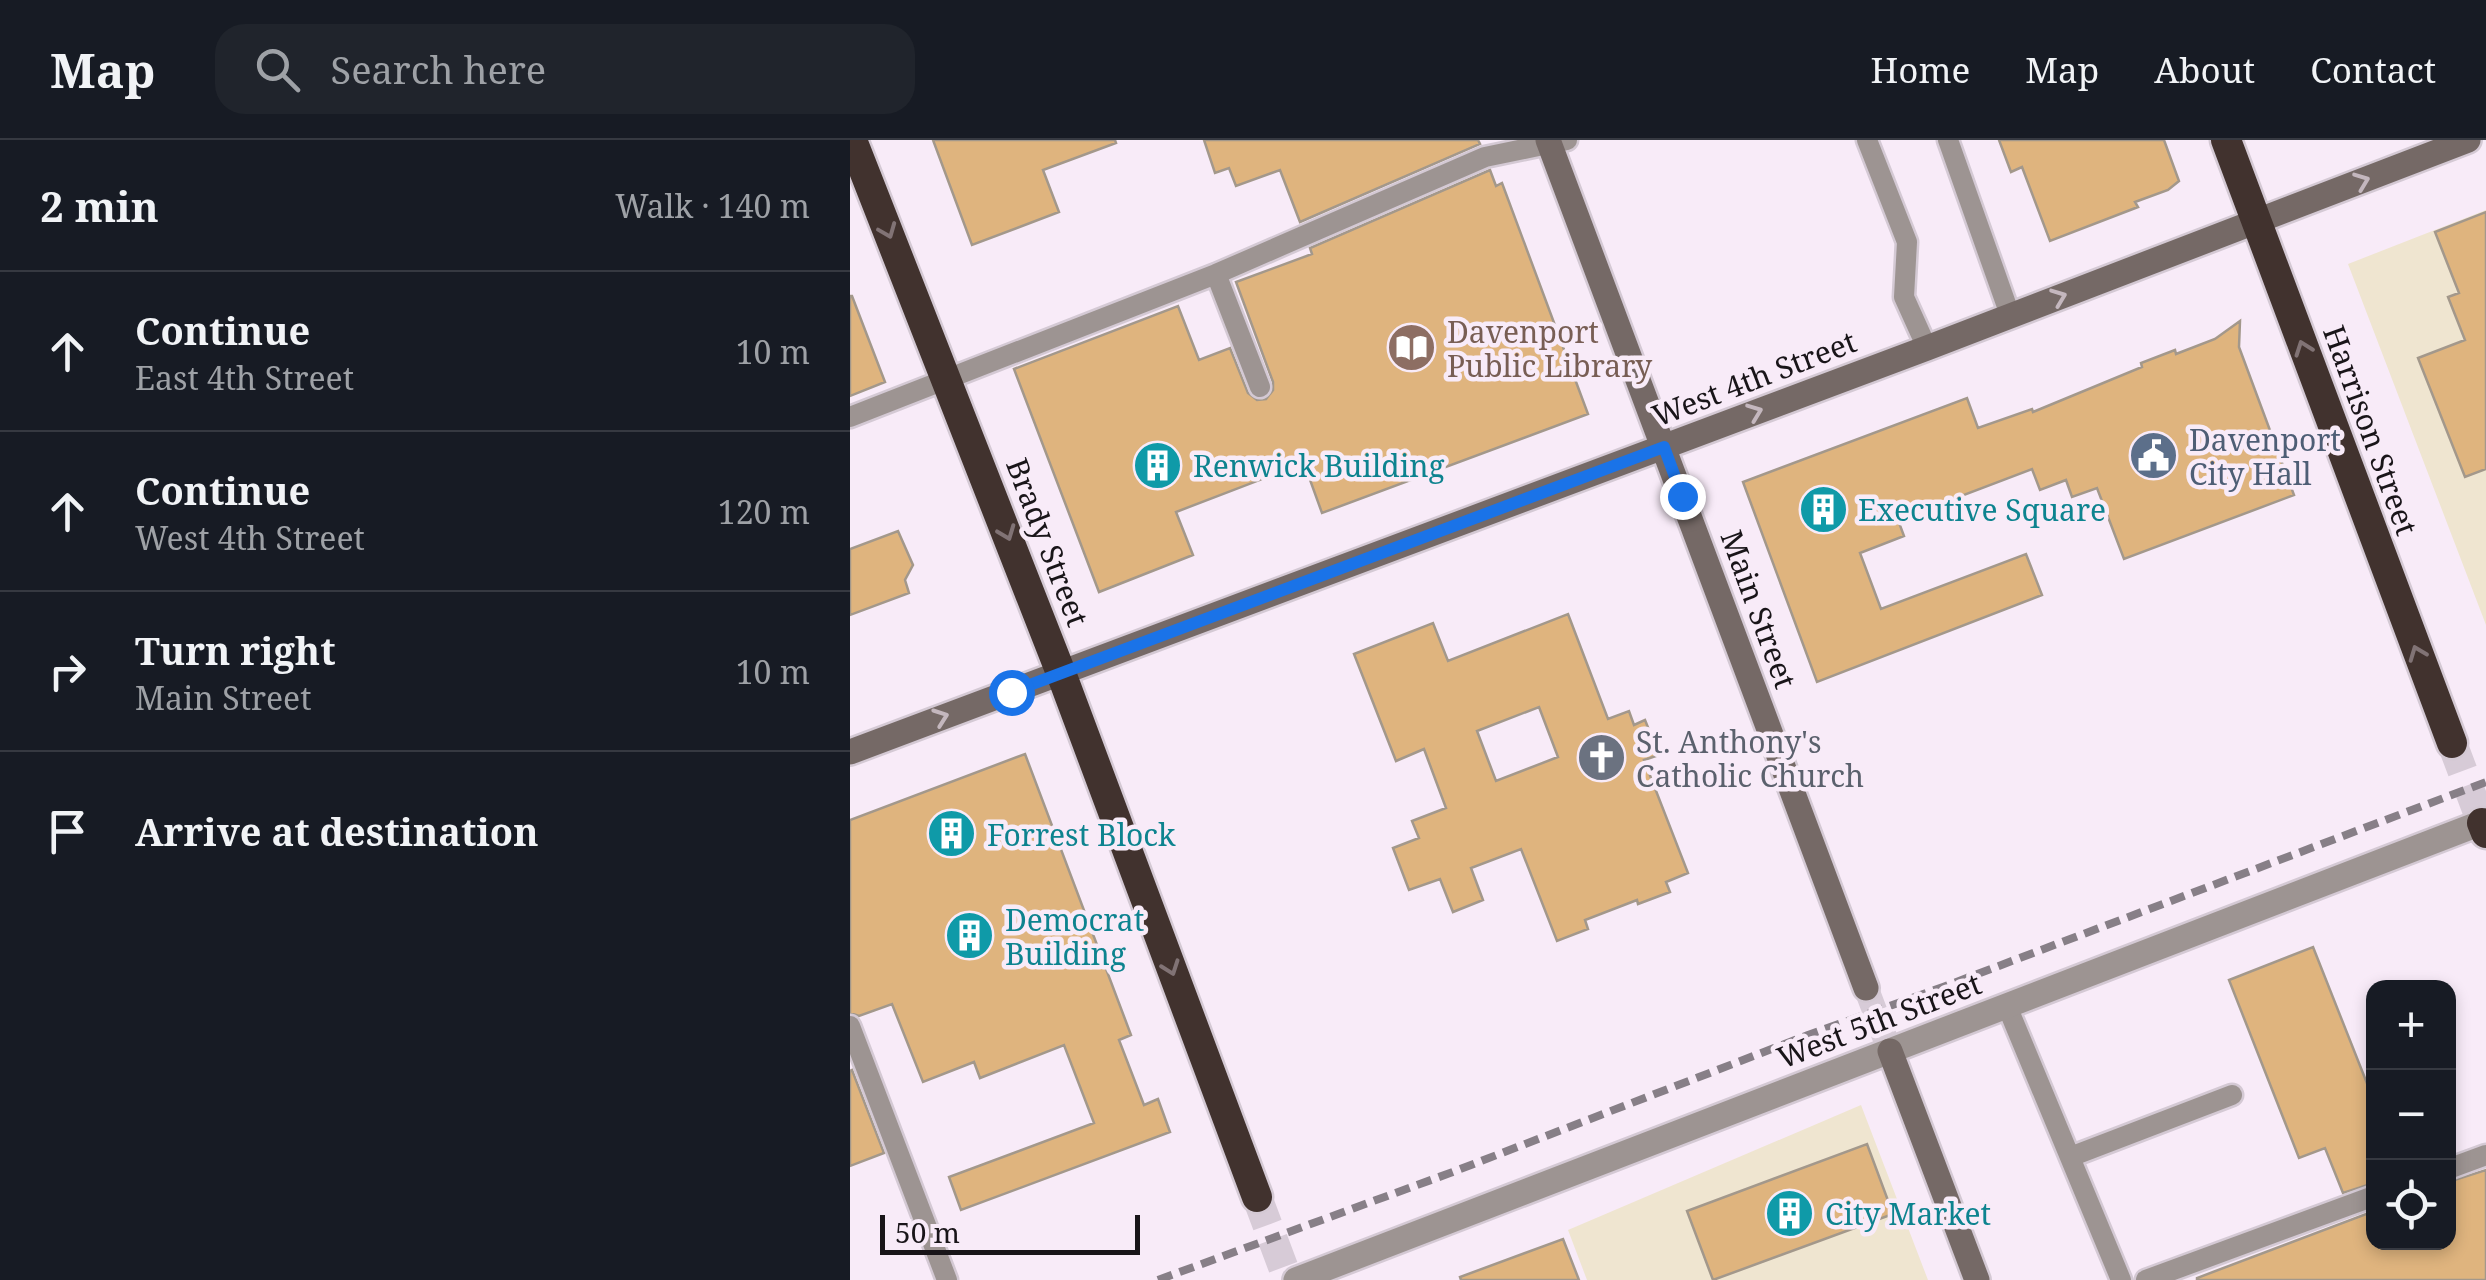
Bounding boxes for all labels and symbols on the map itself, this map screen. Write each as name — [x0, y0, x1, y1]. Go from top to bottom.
one-way arrow — [2353, 172, 2370, 192]
one-way arrow — [877, 221, 897, 238]
one-way arrow — [2049, 288, 2066, 308]
place label: Davenport Public Library — [1447, 311, 1652, 386]
street label: West 4th Street — [1646, 320, 1862, 436]
street label: Harrison Street — [2314, 320, 2428, 540]
library icon: Davenport Public Library — [1386, 322, 1438, 374]
one-way arrow — [2295, 340, 2315, 358]
one-way arrow — [1745, 404, 1763, 424]
place label: Davenport City Hall — [2189, 419, 2341, 494]
public building icon: Davenport City Hall — [2128, 430, 2180, 482]
building icon: Renwick Building — [1132, 439, 1184, 491]
place label: Renwick Building — [1193, 445, 1445, 486]
street label: Brady Street — [997, 452, 1099, 632]
route end — [1660, 474, 1706, 520]
building icon: Executive Square — [1797, 483, 1849, 535]
place label: Executive Square — [1858, 489, 2106, 530]
one-way arrow — [996, 523, 1016, 541]
street label: Main Street — [1711, 524, 1807, 694]
one-way arrow — [2408, 645, 2428, 662]
route start — [989, 670, 1035, 716]
one-way arrow — [932, 709, 949, 729]
place label: St. Anthony's Catholic Church — [1636, 721, 1864, 796]
church icon: St. Anthony's Catholic Church — [1575, 732, 1627, 784]
building icon: Forrest Block — [926, 808, 978, 860]
place label: Forrest Block — [987, 814, 1176, 855]
place label: Democrat Building — [1005, 899, 1144, 974]
building icon: Democrat Building — [944, 910, 996, 962]
one-way arrow — [1159, 958, 1179, 976]
street label: West 5th Street — [1771, 962, 1987, 1078]
building icon: City Market — [1764, 1187, 1816, 1239]
place label: City Market — [1825, 1193, 1991, 1234]
scale bar — [880, 1210, 1140, 1254]

